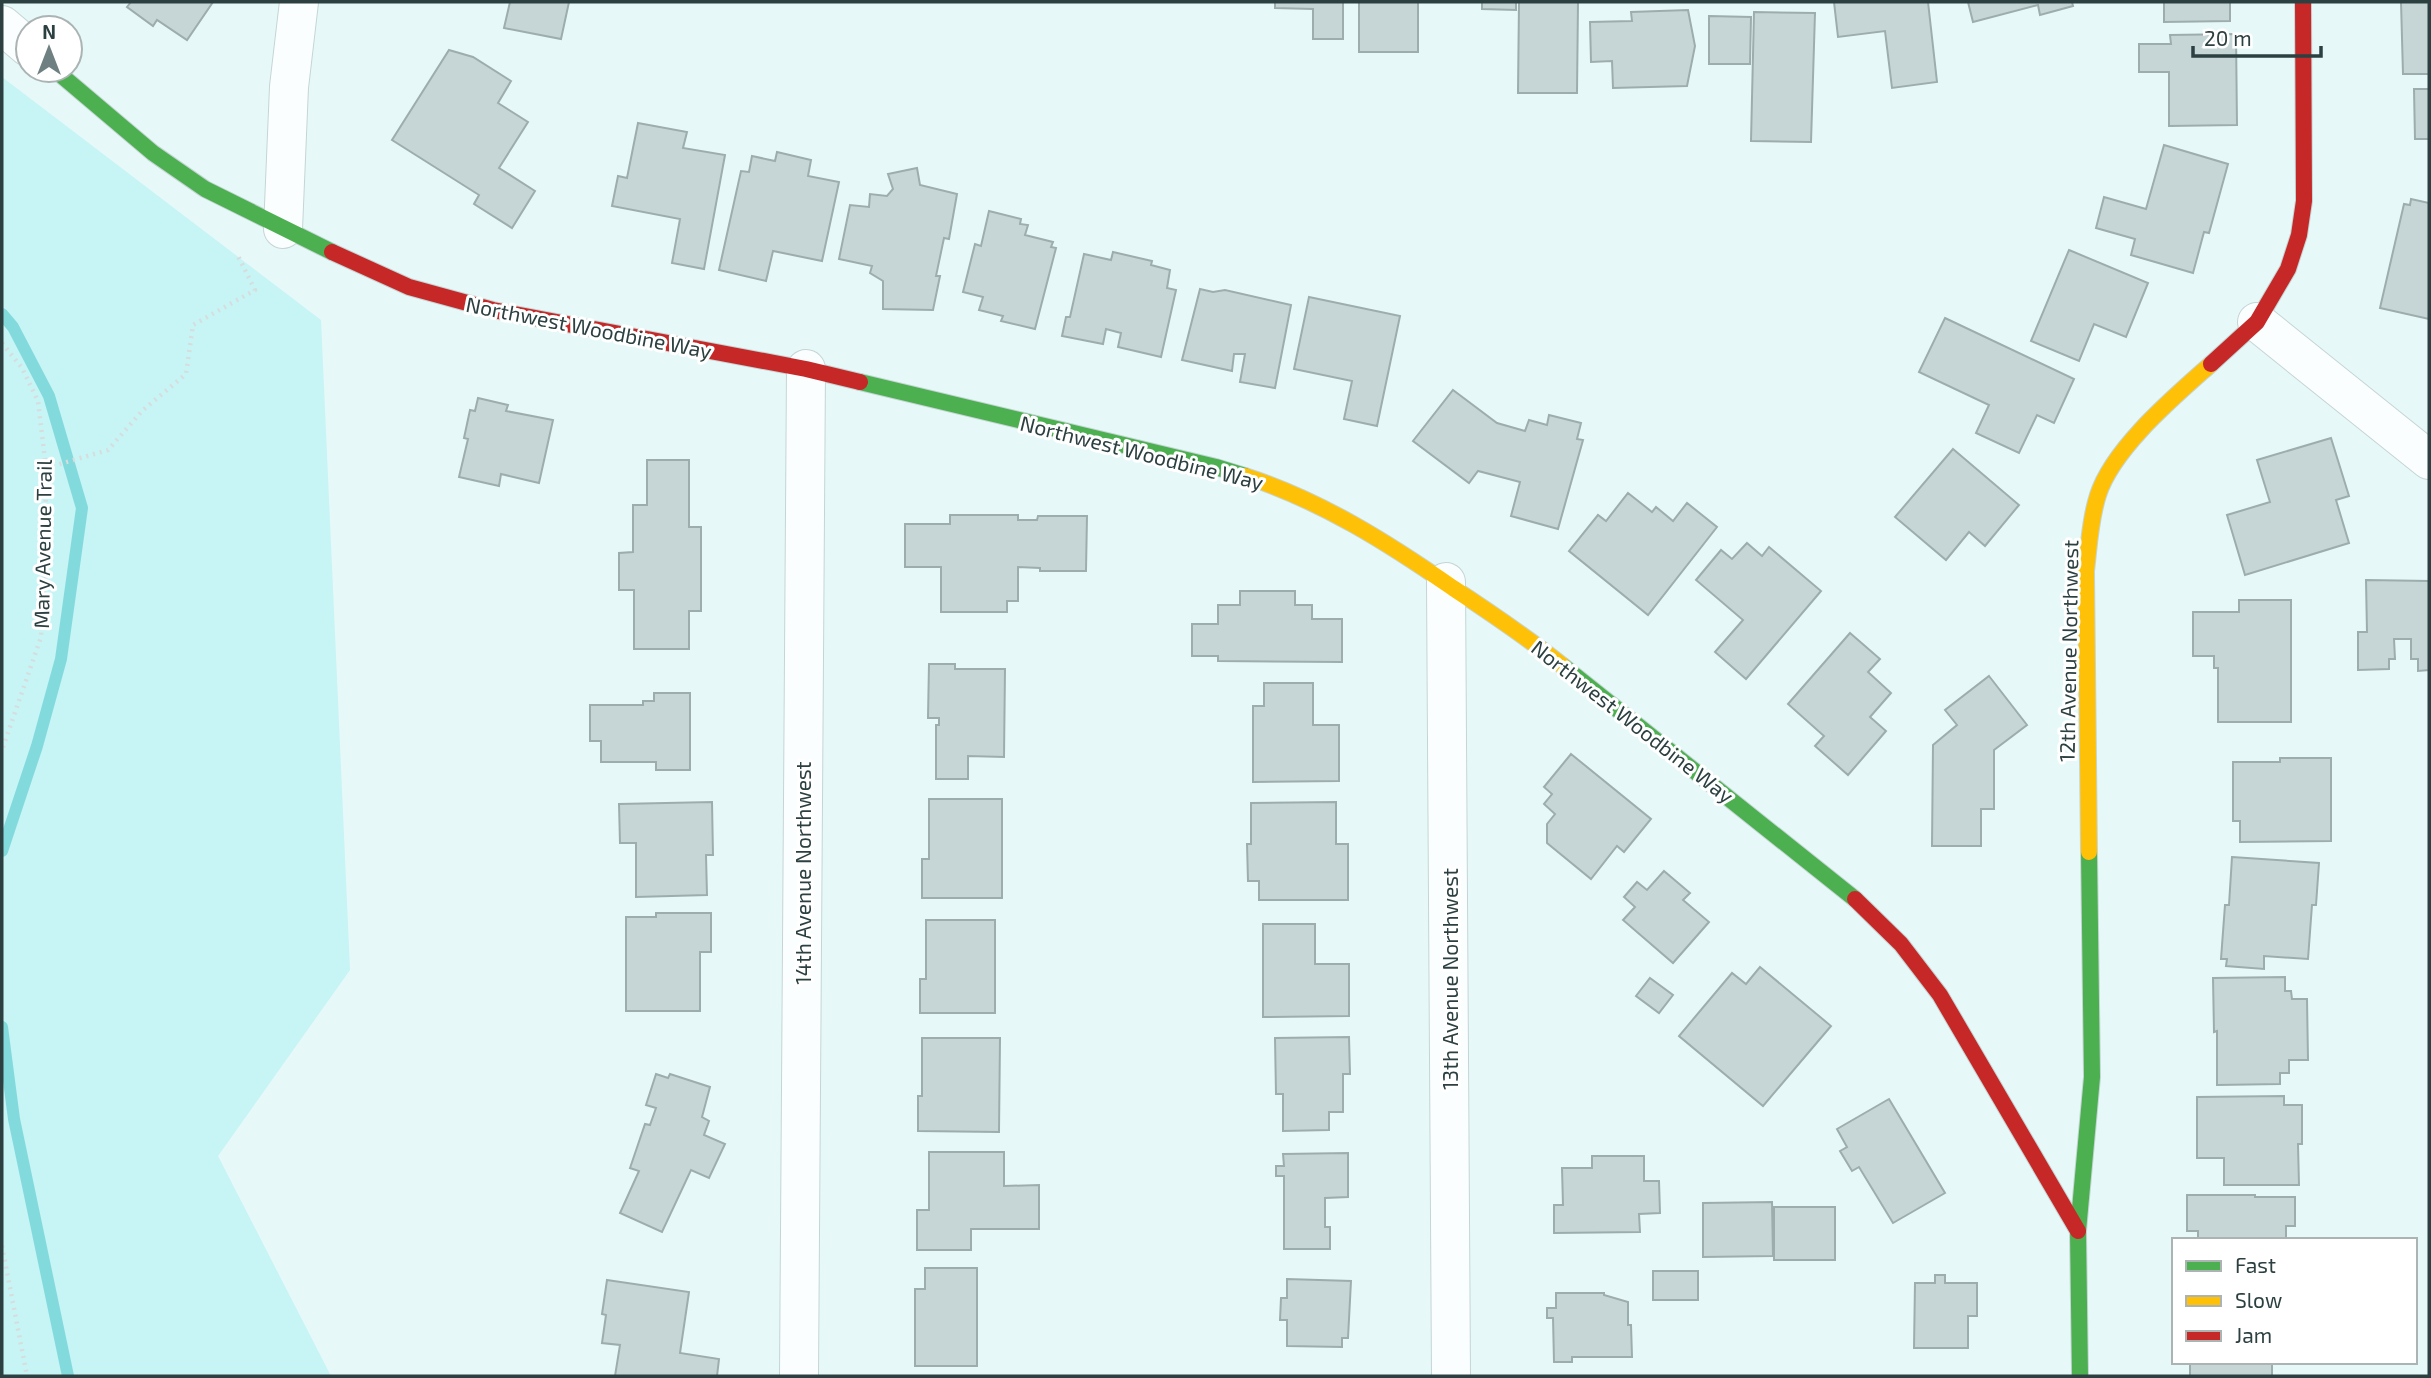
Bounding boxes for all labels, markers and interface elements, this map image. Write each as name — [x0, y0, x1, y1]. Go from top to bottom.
north arrow — [14, 14, 84, 84]
scale bar — [2193, 14, 2321, 58]
text: N — [42, 20, 56, 43]
text: 20 m — [2204, 25, 2252, 50]
street label: Northwest Woodbine Way — [464, 291, 714, 363]
street label: Northwest Woodbine Way — [1018, 410, 1266, 494]
street label: Mary Avenue Trail — [28, 458, 56, 629]
street label: 12th Avenue Northwest — [2054, 540, 2082, 762]
street label: Northwest Woodbine Way — [1527, 634, 1739, 808]
street label: 14th Avenue Northwest — [790, 761, 815, 985]
street label: 13th Avenue Northwest — [1437, 868, 1462, 1090]
legend — [2172, 1238, 2417, 1364]
text: Fast — [2235, 1252, 2276, 1277]
text: Slow — [2235, 1287, 2282, 1312]
text: Jam — [2235, 1322, 2272, 1347]

